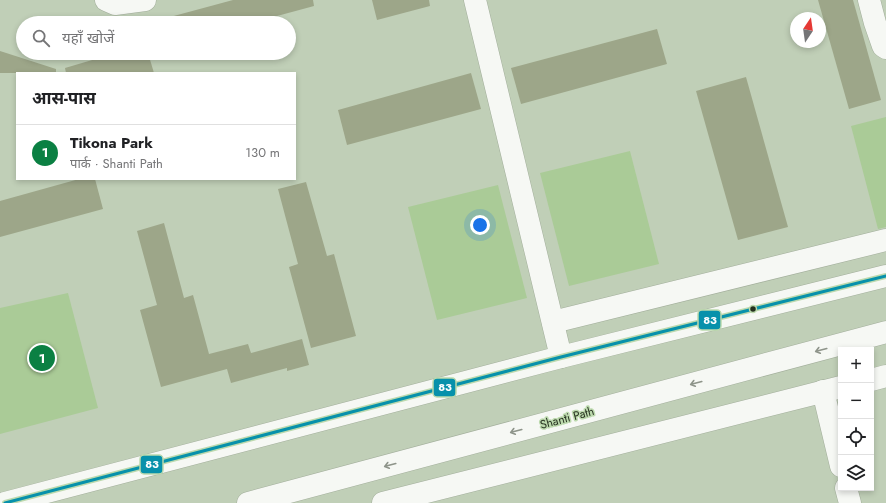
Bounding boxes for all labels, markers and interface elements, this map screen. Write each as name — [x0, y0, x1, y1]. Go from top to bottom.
north arrow — [790, 12, 826, 48]
search box — [16, 16, 296, 60]
icon: search — [30, 27, 52, 49]
text: यहाँ खोजें — [62, 27, 114, 49]
text: आस-पास — [32, 86, 96, 110]
text: Tikona Park — [70, 132, 153, 154]
text: 1 — [42, 143, 48, 162]
text: 130 m — [245, 143, 280, 162]
text: पार्क · Shanti Path — [70, 154, 163, 173]
your location — [470, 215, 490, 235]
unlabelled marker — [748, 304, 758, 314]
line badge: 83 — [698, 310, 721, 330]
text: 83 — [703, 312, 717, 328]
pin: 1 — [29, 343, 55, 373]
one-way arrow — [815, 346, 828, 354]
map controls — [838, 347, 874, 491]
button: + — [838, 347, 874, 383]
line badge: 83 — [433, 378, 456, 397]
text: 83 — [438, 379, 452, 395]
one-way arrow — [689, 380, 702, 387]
button: − — [838, 383, 874, 419]
street label: Shanti Path — [538, 402, 596, 434]
button: locate — [838, 419, 874, 455]
one-way arrow — [510, 428, 523, 436]
line badge: 83 — [140, 455, 163, 474]
button: layers — [838, 455, 874, 491]
text: 83 — [145, 456, 159, 472]
one-way arrow — [384, 462, 397, 469]

